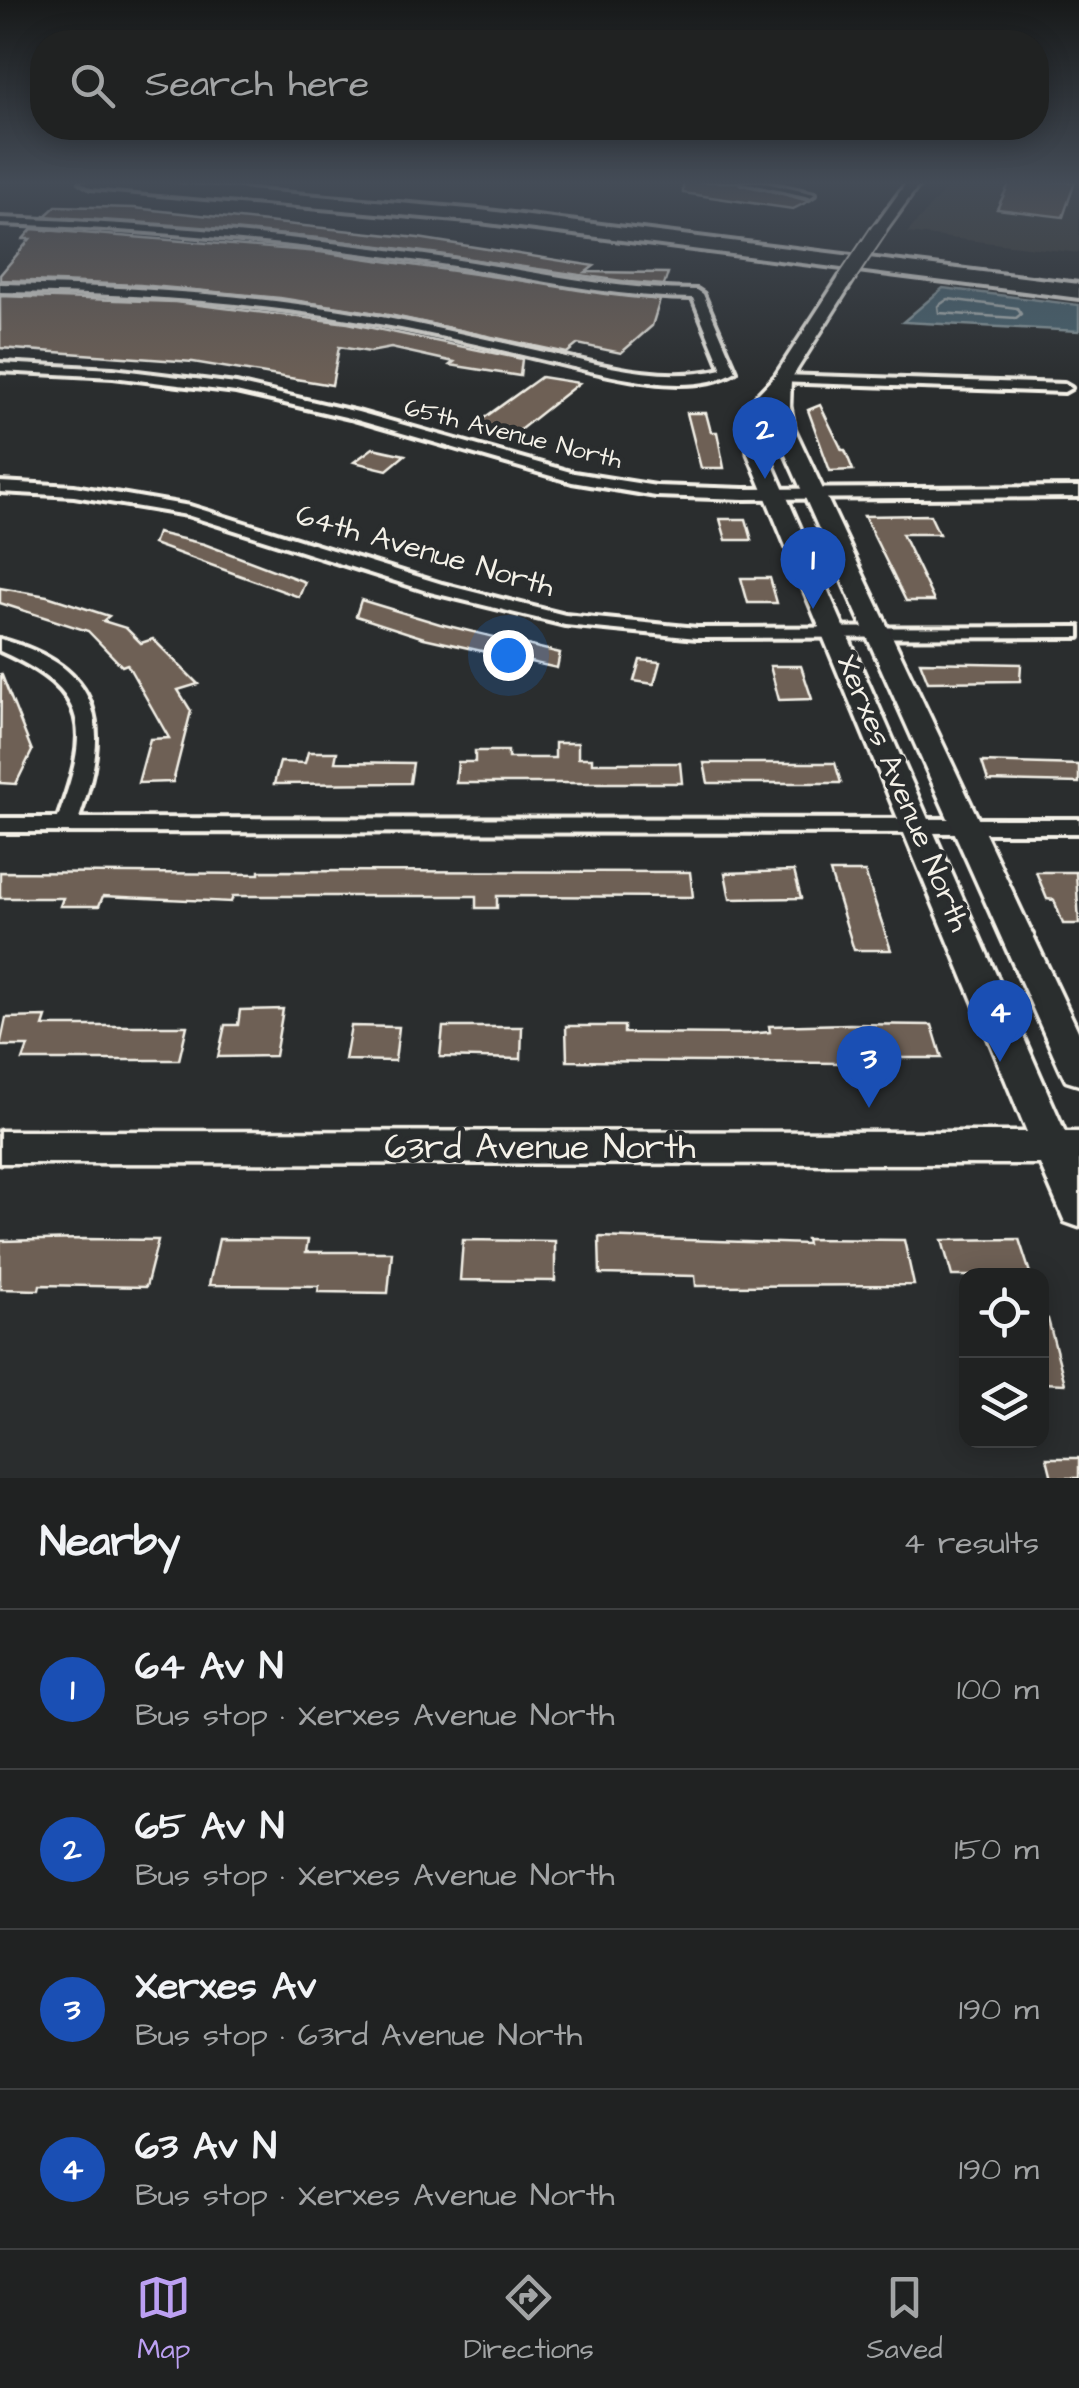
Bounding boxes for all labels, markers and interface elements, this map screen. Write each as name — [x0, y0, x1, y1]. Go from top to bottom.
search box — [30, 30, 1049, 140]
icon: search — [65, 58, 120, 113]
text: Search here — [145, 59, 369, 111]
street label: 65th Avenue North — [401, 390, 626, 478]
pin: 2 — [732, 396, 798, 479]
street label: 64th Avenue North — [291, 494, 559, 608]
pin: 1 — [780, 526, 846, 609]
your location — [483, 630, 534, 681]
street label: Xerxes Avenue North — [826, 648, 980, 938]
pin: 4 — [968, 980, 1032, 1062]
pin: 3 — [836, 1026, 902, 1108]
street label: 63rd Avenue North — [384, 1123, 696, 1172]
map controls — [959, 1268, 1049, 1448]
button: locate — [959, 1268, 1049, 1358]
button: layers — [959, 1358, 1049, 1448]
text: Nearby — [40, 1514, 180, 1572]
text: 4 results — [903, 1521, 1039, 1566]
text: 64 Av N — [135, 1641, 283, 1693]
text: 1 — [70, 1667, 75, 1712]
text: 100 m — [957, 1667, 1039, 1712]
text: Bus stop · Xerxes Avenue North — [135, 1693, 615, 1738]
text: 65 Av N — [135, 1801, 284, 1853]
text: 2 — [63, 1827, 82, 1872]
text: 150 m — [954, 1827, 1039, 1872]
text: Bus stop · Xerxes Avenue North — [135, 1853, 615, 1898]
text: Xerxes Av — [135, 1961, 316, 2013]
text: 3 — [64, 1987, 81, 2032]
text: 190 m — [959, 1987, 1039, 2032]
text: Bus stop · 63rd Avenue North — [135, 2013, 582, 2058]
text: 63 Av N — [135, 2121, 276, 2173]
text: 4 — [62, 2147, 83, 2192]
text: 190 m — [959, 2147, 1039, 2192]
text: Bus stop · Xerxes Avenue North — [135, 2173, 615, 2218]
tab: Map — [136, 2270, 191, 2369]
tab: Directions — [464, 2270, 594, 2369]
tab: Saved — [866, 2270, 943, 2369]

